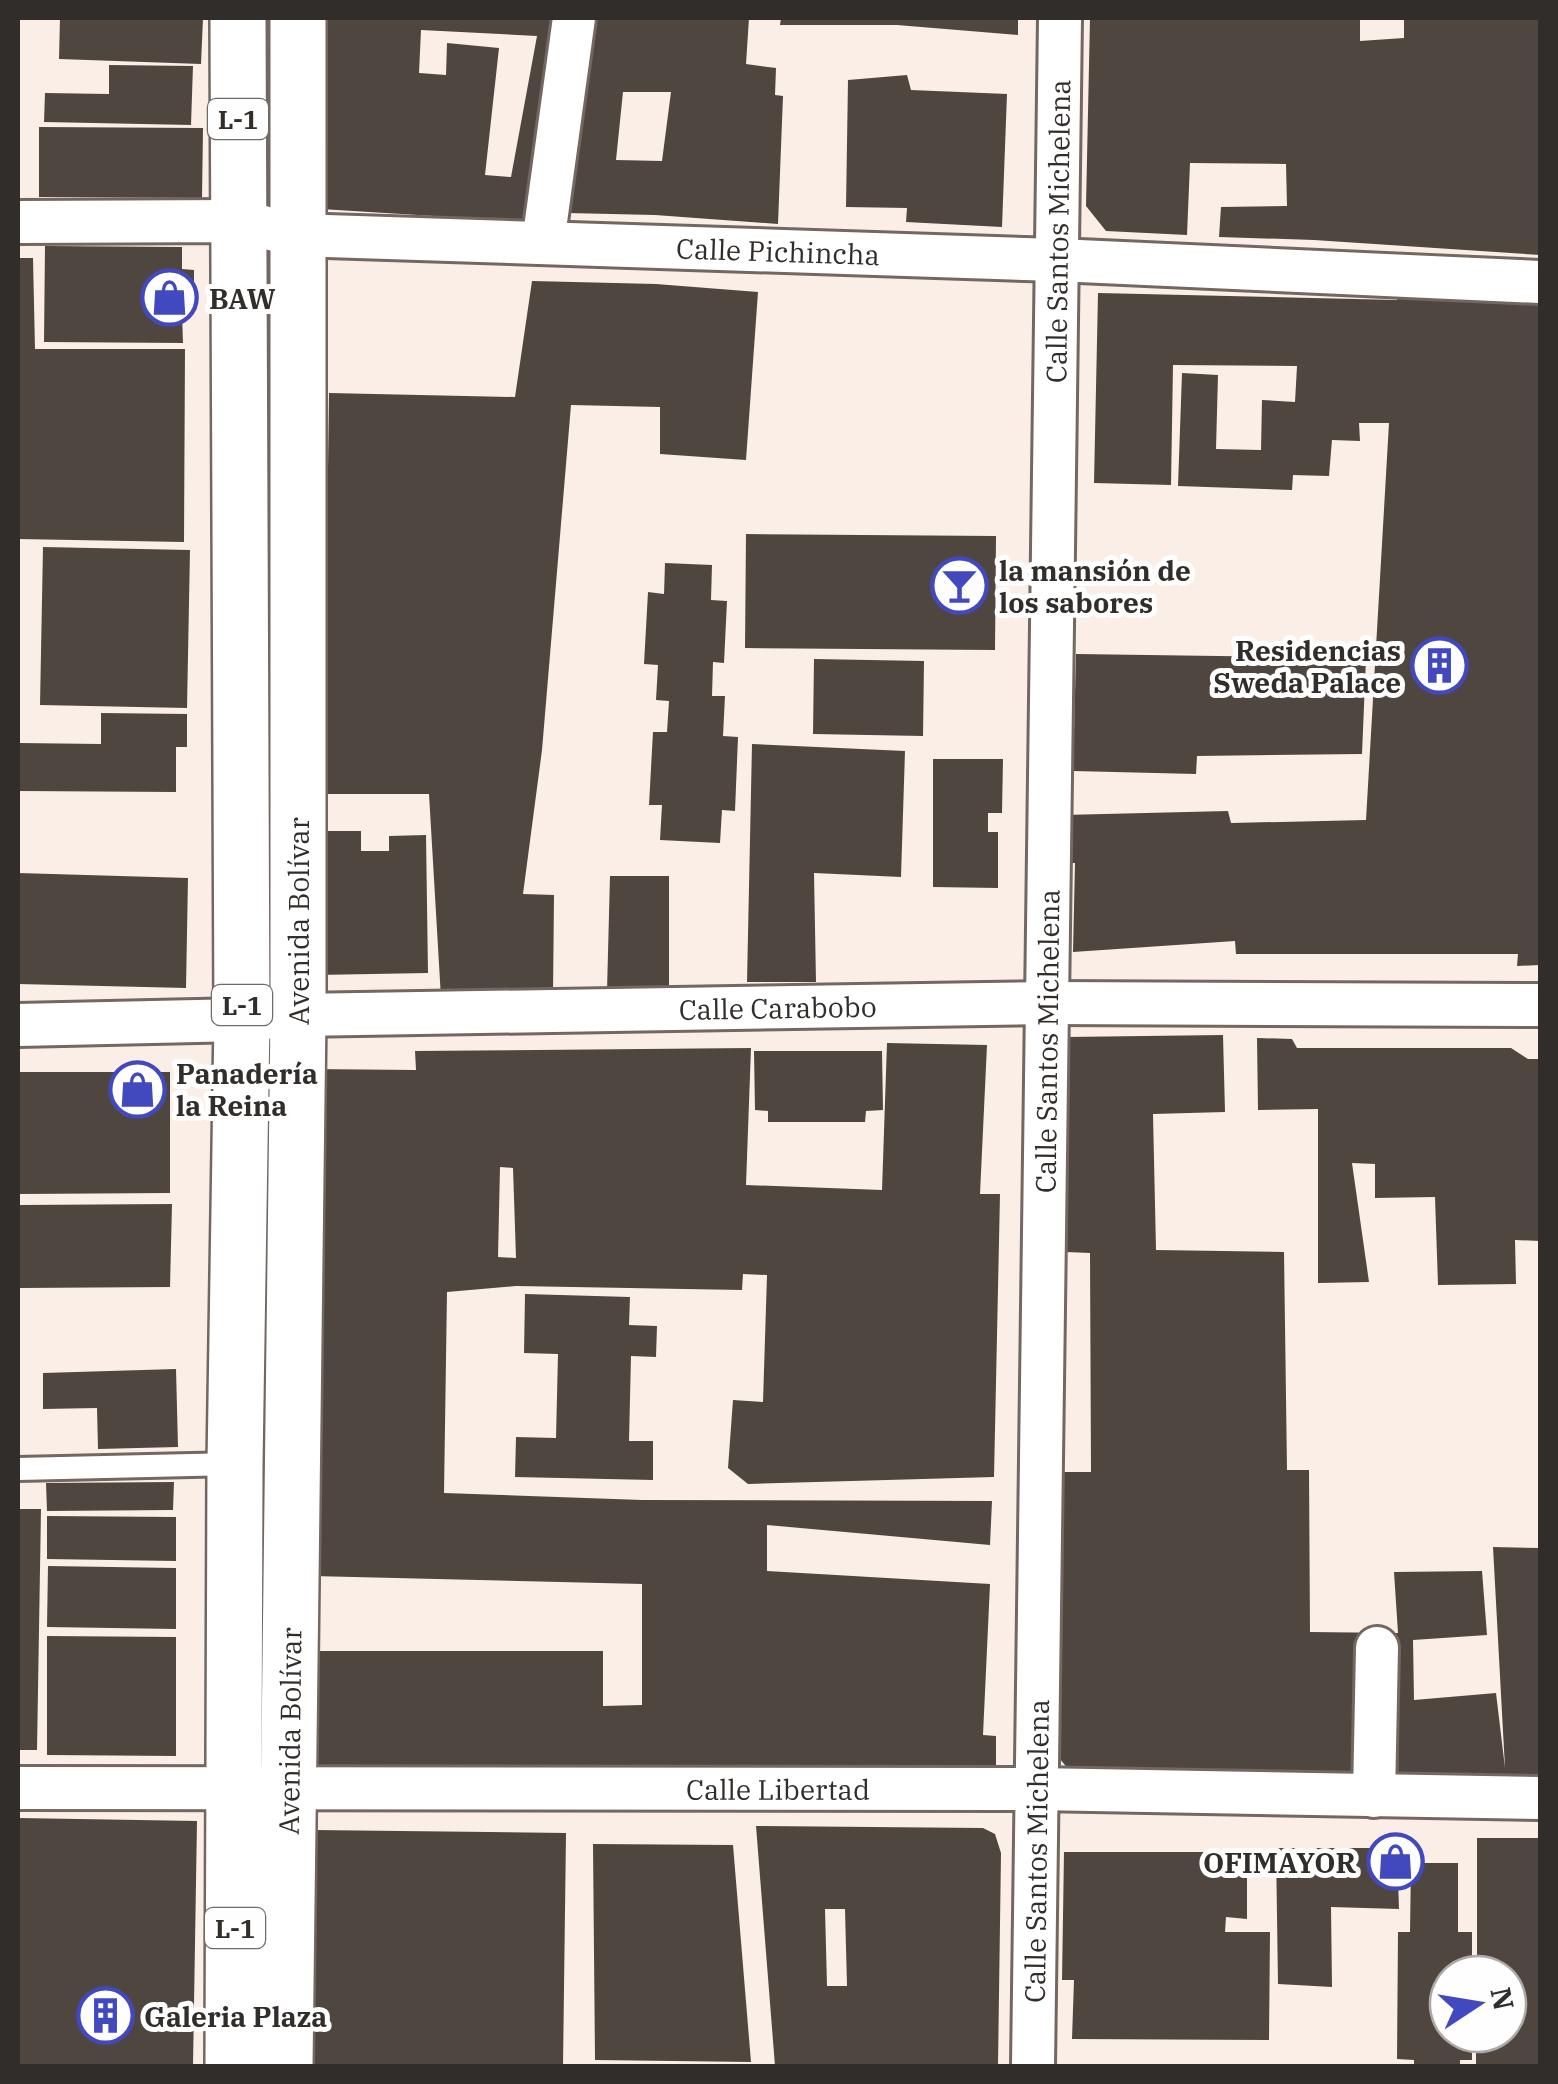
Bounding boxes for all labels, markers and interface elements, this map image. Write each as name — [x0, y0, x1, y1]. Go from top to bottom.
street label: Calle Santos Michelena — [1037, 79, 1078, 383]
road number: L-1 — [208, 99, 268, 139]
street label: Calle Pichincha — [676, 229, 881, 273]
shop icon: BAW — [140, 268, 200, 328]
place label: BAW — [209, 280, 276, 317]
place label: la mansión de los sabores — [999, 552, 1191, 621]
bar icon: la mansión de los sabores — [930, 556, 990, 616]
place label: Residencias Sweda Palace — [1213, 632, 1401, 701]
building icon: Residencias Sweda Palace — [1410, 636, 1470, 696]
street label: Avenida Bolívar — [279, 817, 317, 1025]
street label: Calle Santos Michelena — [1026, 889, 1067, 1193]
road number: L-1 — [212, 985, 272, 1025]
street label: Calle Carabobo — [678, 987, 877, 1027]
place label: Panadería la Reina — [176, 1055, 318, 1124]
shop icon: Panadería la Reina — [107, 1059, 167, 1119]
street label: Avenida Bolívar — [269, 1626, 309, 1835]
street label: Calle Santos Michelena — [1015, 1699, 1056, 2003]
street label: Calle Libertad — [686, 1770, 870, 1807]
shop icon: OFIMAYOR — [1365, 1832, 1425, 1892]
place label: OFIMAYOR — [1203, 1844, 1356, 1881]
road number: L-1 — [205, 1908, 265, 1948]
north arrow — [1428, 1954, 1528, 2054]
text: N — [1483, 1984, 1523, 2013]
building icon: Galeria Plaza — [75, 1986, 135, 2046]
place label: Galeria Plaza — [144, 1998, 327, 2035]

